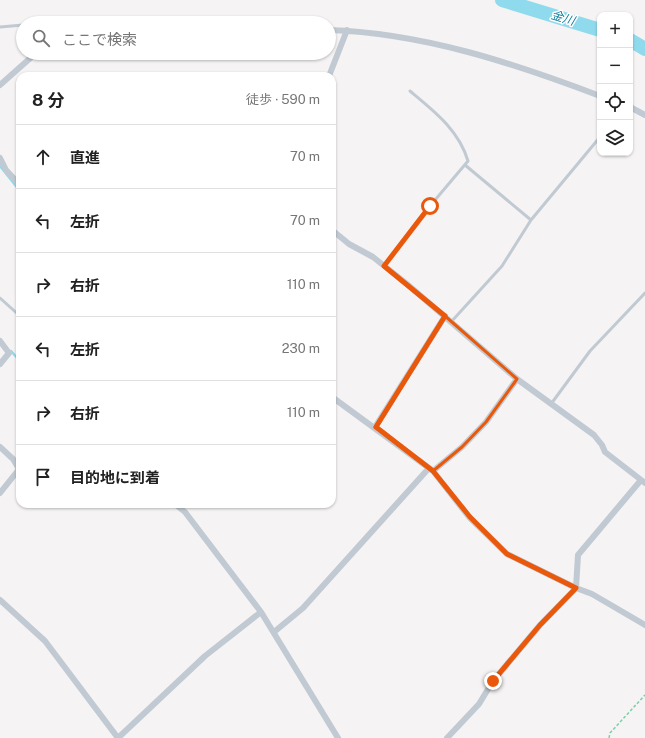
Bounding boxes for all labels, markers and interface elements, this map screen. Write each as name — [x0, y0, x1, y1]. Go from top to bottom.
water label: 金川 — [549, 8, 578, 29]
map controls — [597, 12, 633, 156]
button: + — [597, 12, 633, 48]
search box — [16, 16, 336, 60]
icon: search — [30, 27, 52, 49]
text: ここで検索 — [62, 31, 137, 48]
button: − — [597, 48, 633, 84]
button: locate — [597, 84, 633, 120]
text: 8 分 — [32, 90, 64, 110]
text: 徒歩 · 590 m — [246, 92, 320, 107]
button: layers — [597, 120, 633, 156]
icon: ahead — [32, 146, 54, 168]
text: 直進 — [70, 149, 100, 166]
text: 70 m — [290, 149, 320, 164]
route start — [421, 197, 439, 215]
icon: left — [32, 210, 54, 232]
text: 左折 — [70, 213, 100, 230]
text: 70 m — [290, 213, 320, 228]
icon: right — [32, 274, 54, 296]
text: 右折 — [70, 277, 100, 294]
text: 110 m — [287, 277, 320, 292]
icon: left — [32, 338, 54, 360]
text: 左折 — [70, 341, 100, 358]
text: 230 m — [282, 341, 320, 356]
icon: right — [32, 402, 54, 424]
text: 右折 — [70, 405, 100, 422]
text: 110 m — [287, 405, 320, 420]
icon: arrive — [32, 466, 54, 488]
text: 目的地に到着 — [70, 469, 160, 486]
route end — [484, 672, 502, 690]

